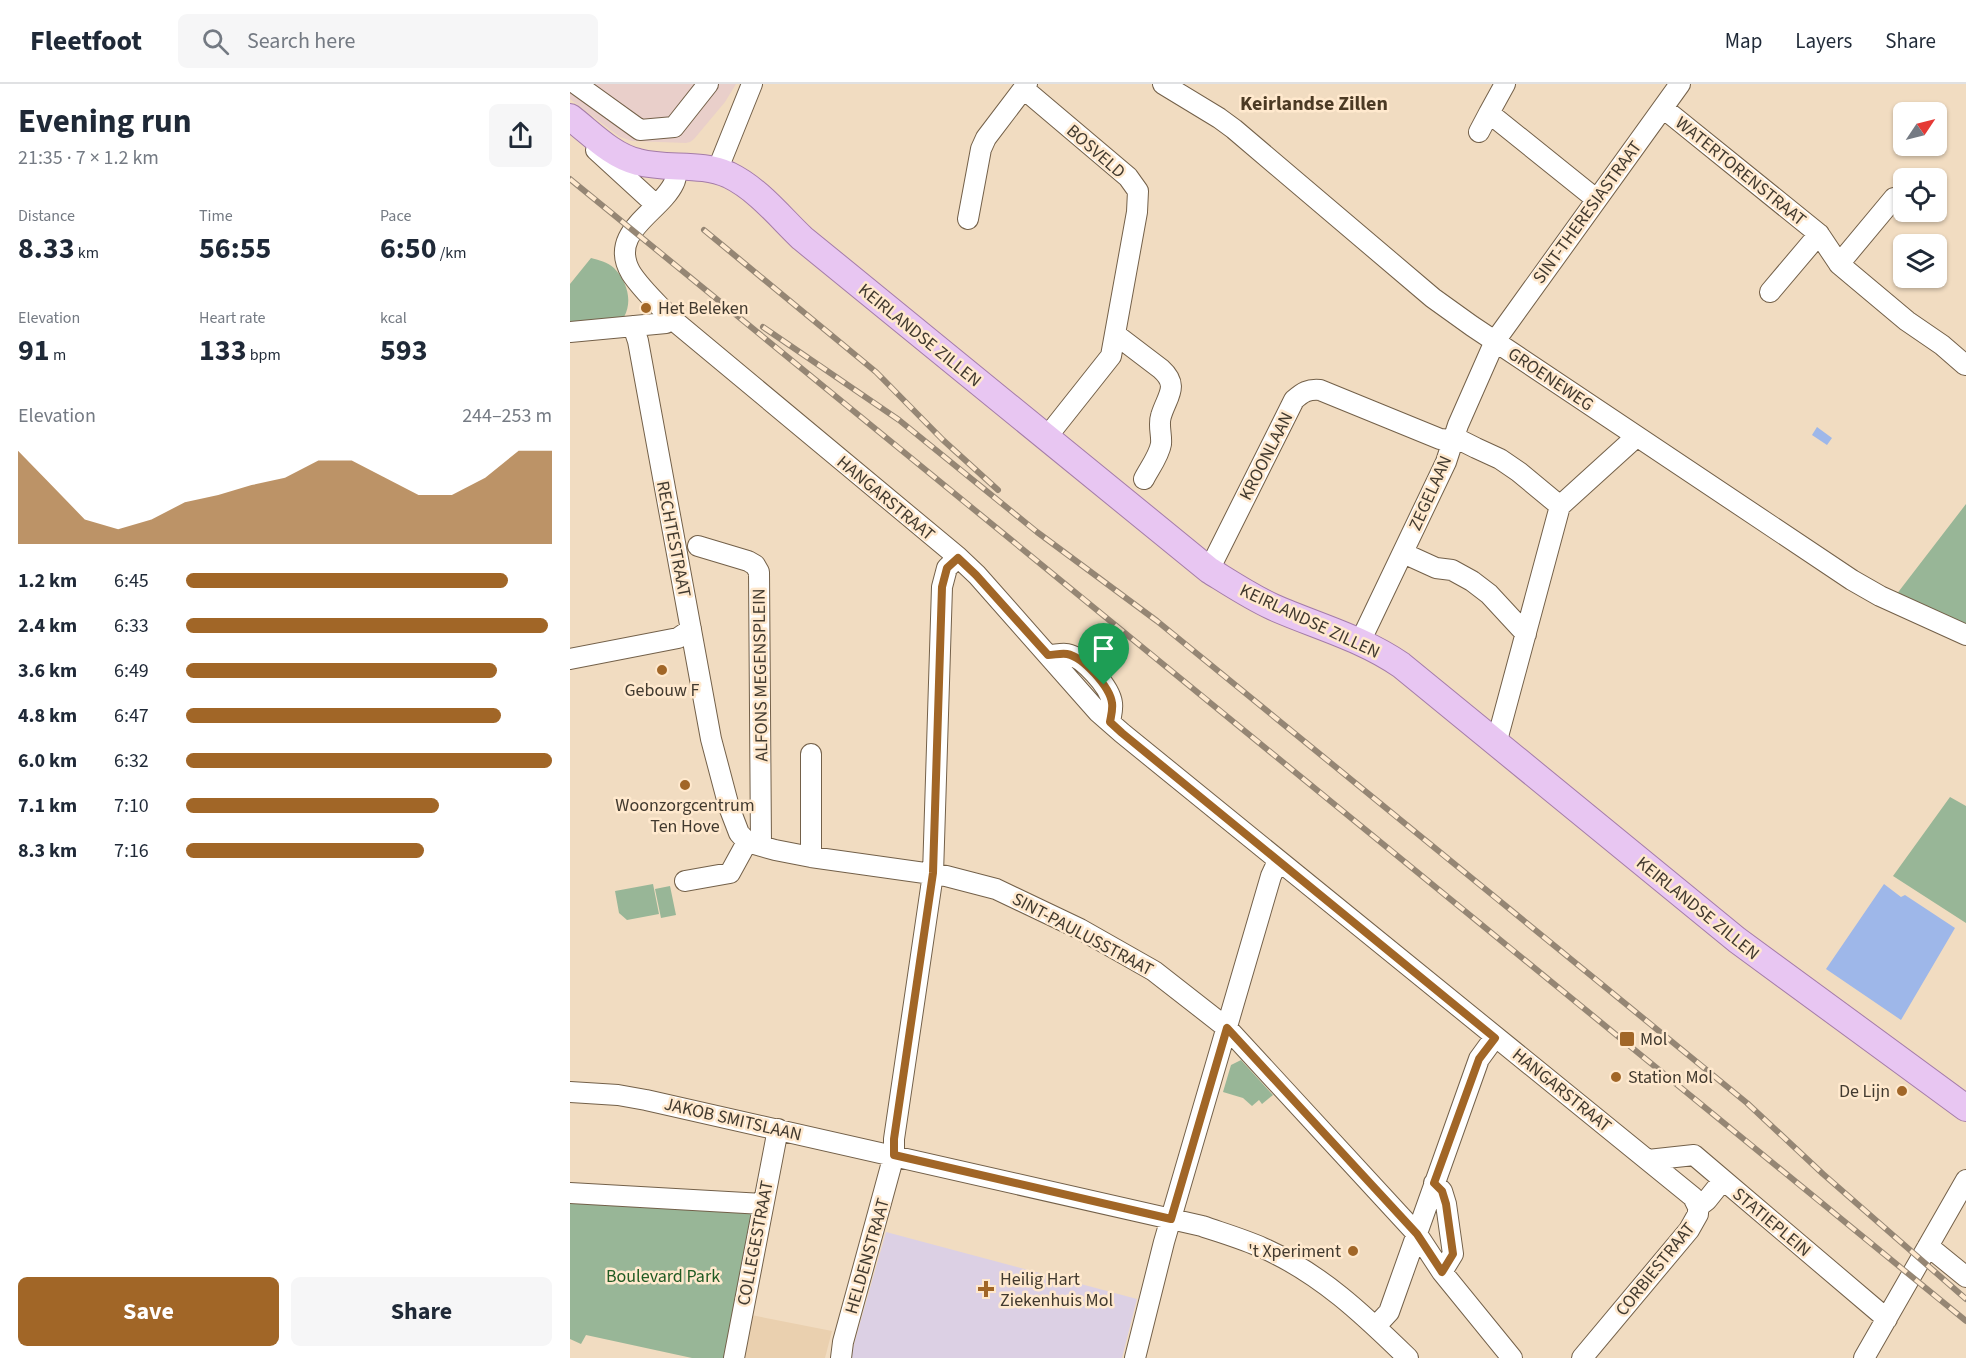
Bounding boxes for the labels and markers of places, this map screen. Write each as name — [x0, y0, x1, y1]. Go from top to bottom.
place label: Het Beleken — [658, 296, 749, 321]
marker: Het Beleken — [639, 301, 653, 315]
pin — [1078, 623, 1129, 685]
marker: Gebouw F — [655, 663, 669, 677]
place label: Gebouw F — [625, 678, 700, 703]
marker: Woonzorgcentrum Ten Hove — [678, 778, 692, 792]
place label: Woonzorgcentrum Ten Hove — [615, 793, 755, 839]
place label: Mol — [1640, 1027, 1667, 1052]
marker: Mol — [1618, 1030, 1636, 1048]
place label: Station Mol — [1628, 1065, 1713, 1090]
marker: Station Mol — [1609, 1070, 1623, 1084]
place label: De Lijn — [1839, 1079, 1890, 1104]
marker: De Lijn — [1895, 1084, 1909, 1098]
place label: 't Xperiment — [1248, 1239, 1341, 1264]
marker: 't Xperiment — [1346, 1244, 1360, 1258]
place label: Heilig Hart Ziekenhuis Mol — [1000, 1267, 1113, 1313]
marker: Heilig Hart Ziekenhuis Mol — [977, 1280, 995, 1298]

